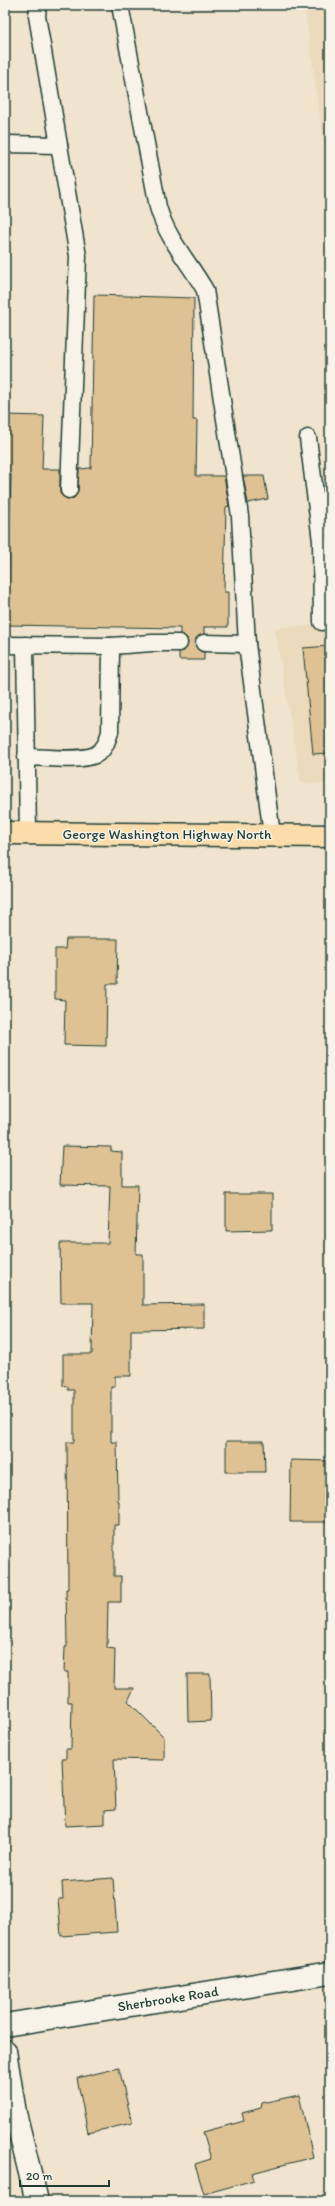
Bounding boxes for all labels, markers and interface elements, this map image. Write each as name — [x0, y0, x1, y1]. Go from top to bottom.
street label: George Washington Highway North — [63, 826, 272, 843]
street label: Sherbrooke Road — [116, 1983, 220, 2015]
scale bar — [20, 2162, 109, 2188]
text: 20 m — [26, 2169, 53, 2183]

